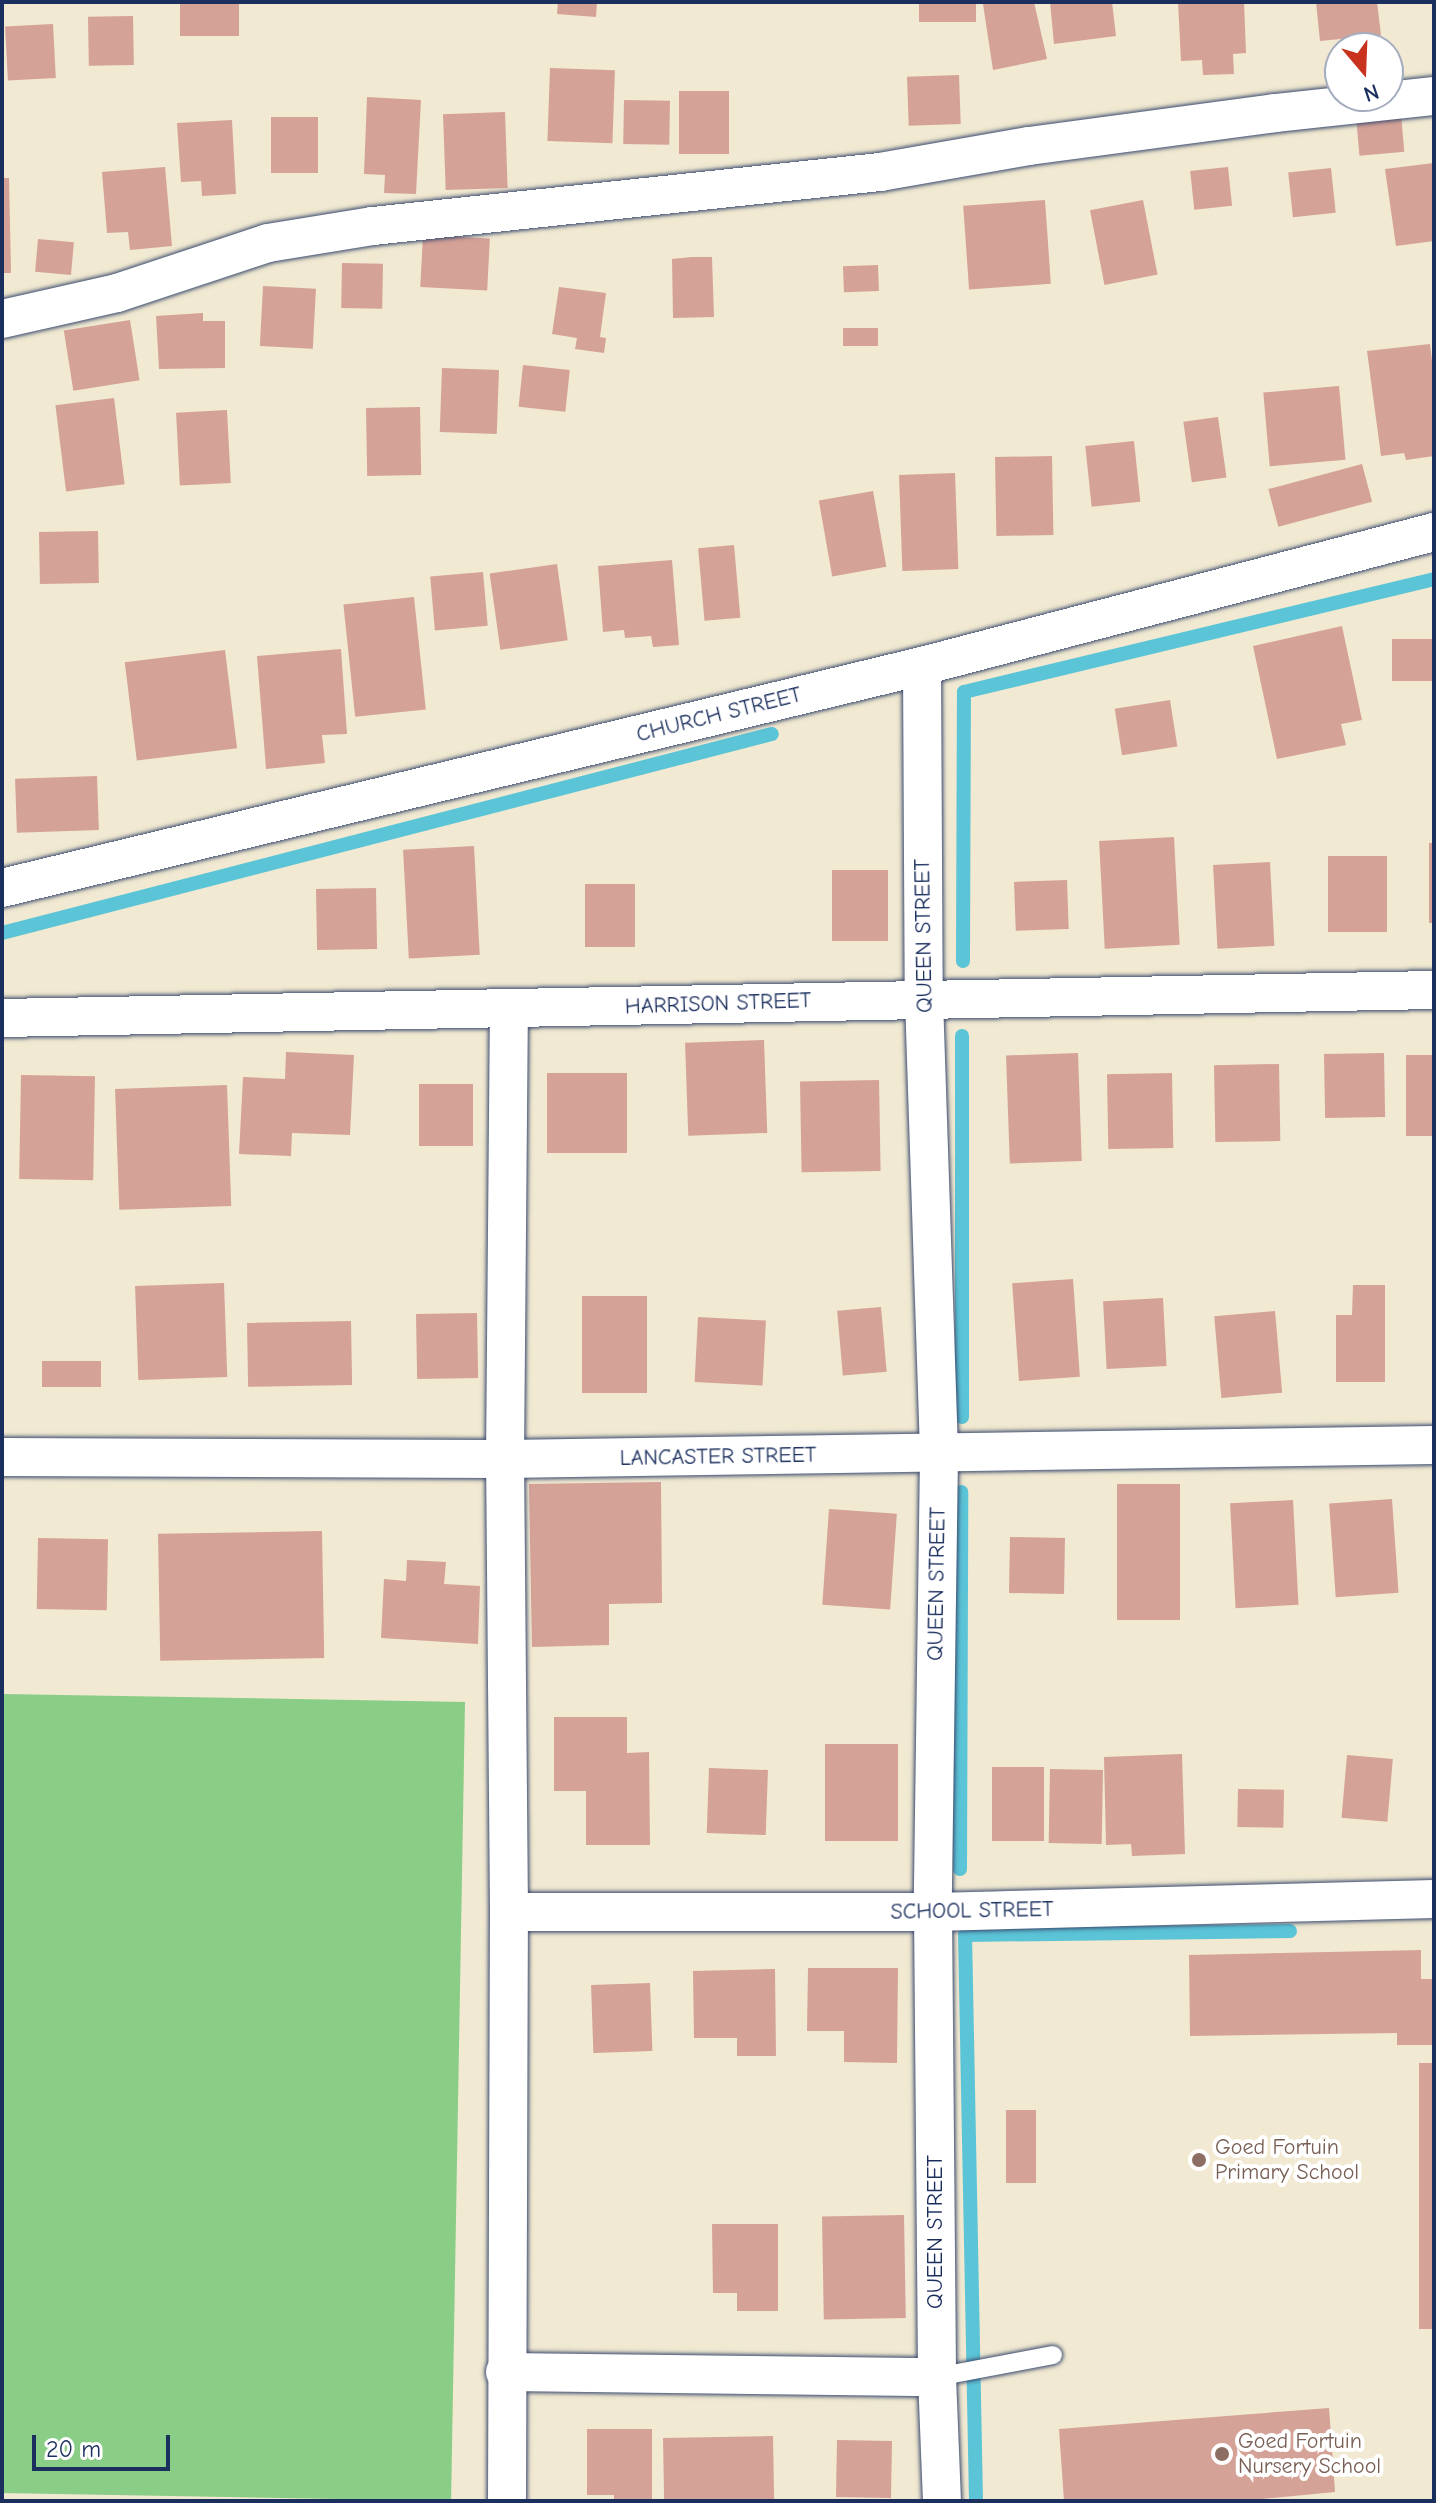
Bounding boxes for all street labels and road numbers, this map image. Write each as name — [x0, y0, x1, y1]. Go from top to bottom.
street label: CHURCH STREET — [634, 682, 804, 748]
street label: QUEEN STREET — [909, 859, 939, 1013]
street label: HARRISON STREET — [624, 988, 812, 1020]
street label: LANCASTER STREET — [619, 1442, 817, 1472]
street label: QUEEN STREET — [922, 1507, 952, 1661]
street label: SCHOOL STREET — [890, 1896, 1054, 1926]
street label: QUEEN STREET — [923, 2155, 949, 2309]

